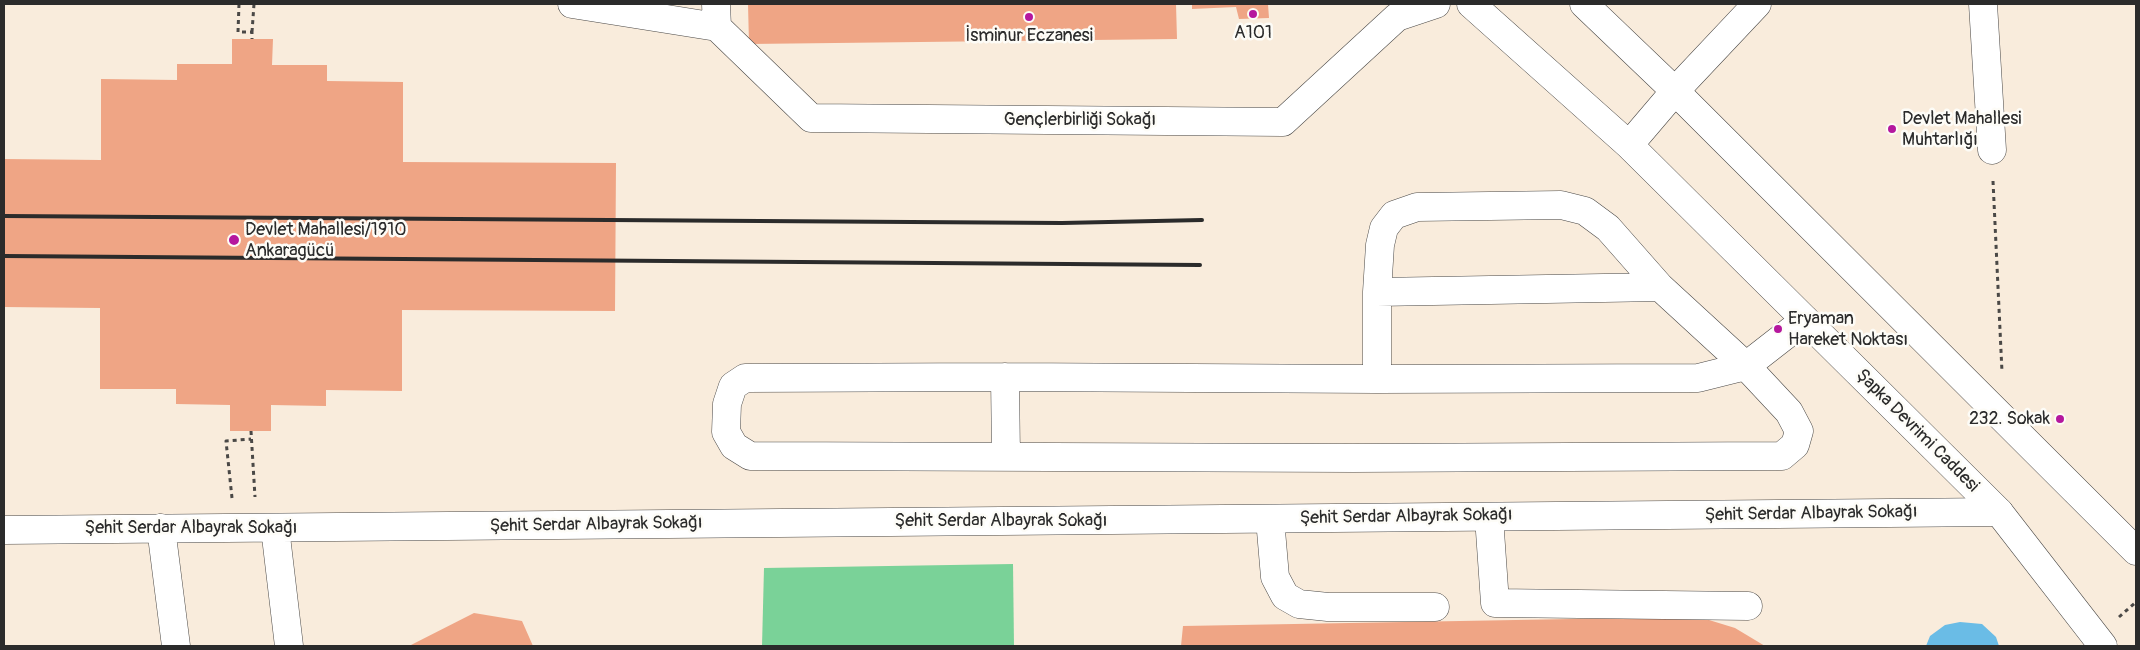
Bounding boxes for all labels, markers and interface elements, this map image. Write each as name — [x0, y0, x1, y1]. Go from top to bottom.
marker: A101 — [1247, 8, 1259, 20]
marker: İsminur Eczanesi — [1023, 11, 1035, 23]
place label: A101 — [1234, 22, 1272, 44]
place label: İsminur Eczanesi — [965, 25, 1093, 47]
place label: Devlet Mahallesi Muhtarlığı — [1902, 108, 2021, 150]
street label: Gençlerbirliği Sokağı — [1004, 109, 1156, 131]
marker: Devlet Mahallesi Muhtarlığı — [1886, 123, 1898, 135]
place label: Devlet Mahallesi/1910 Ankaragücü — [245, 219, 407, 262]
marker: Devlet Mahallesi/1910 Ankaragücü — [227, 233, 241, 247]
place label: Eryaman Hareket Noktası — [1788, 308, 1908, 350]
marker: Eryaman Hareket Noktası — [1772, 323, 1784, 335]
street label: Şapka Devrimi Caddesi — [1851, 365, 1983, 497]
place label: 232. Sokak — [1969, 408, 2050, 430]
marker: 232. Sokak — [2054, 413, 2066, 425]
street label: Şehit Serdar Albayrak Sokağı — [1704, 501, 1918, 527]
street label: Şehit Serdar Albayrak Sokağı — [1299, 504, 1513, 530]
street label: Şehit Serdar Albayrak Sokağı — [895, 510, 1107, 532]
street label: Şehit Serdar Albayrak Sokağı — [489, 512, 703, 538]
street label: Şehit Serdar Albayrak Sokağı — [85, 517, 297, 539]

